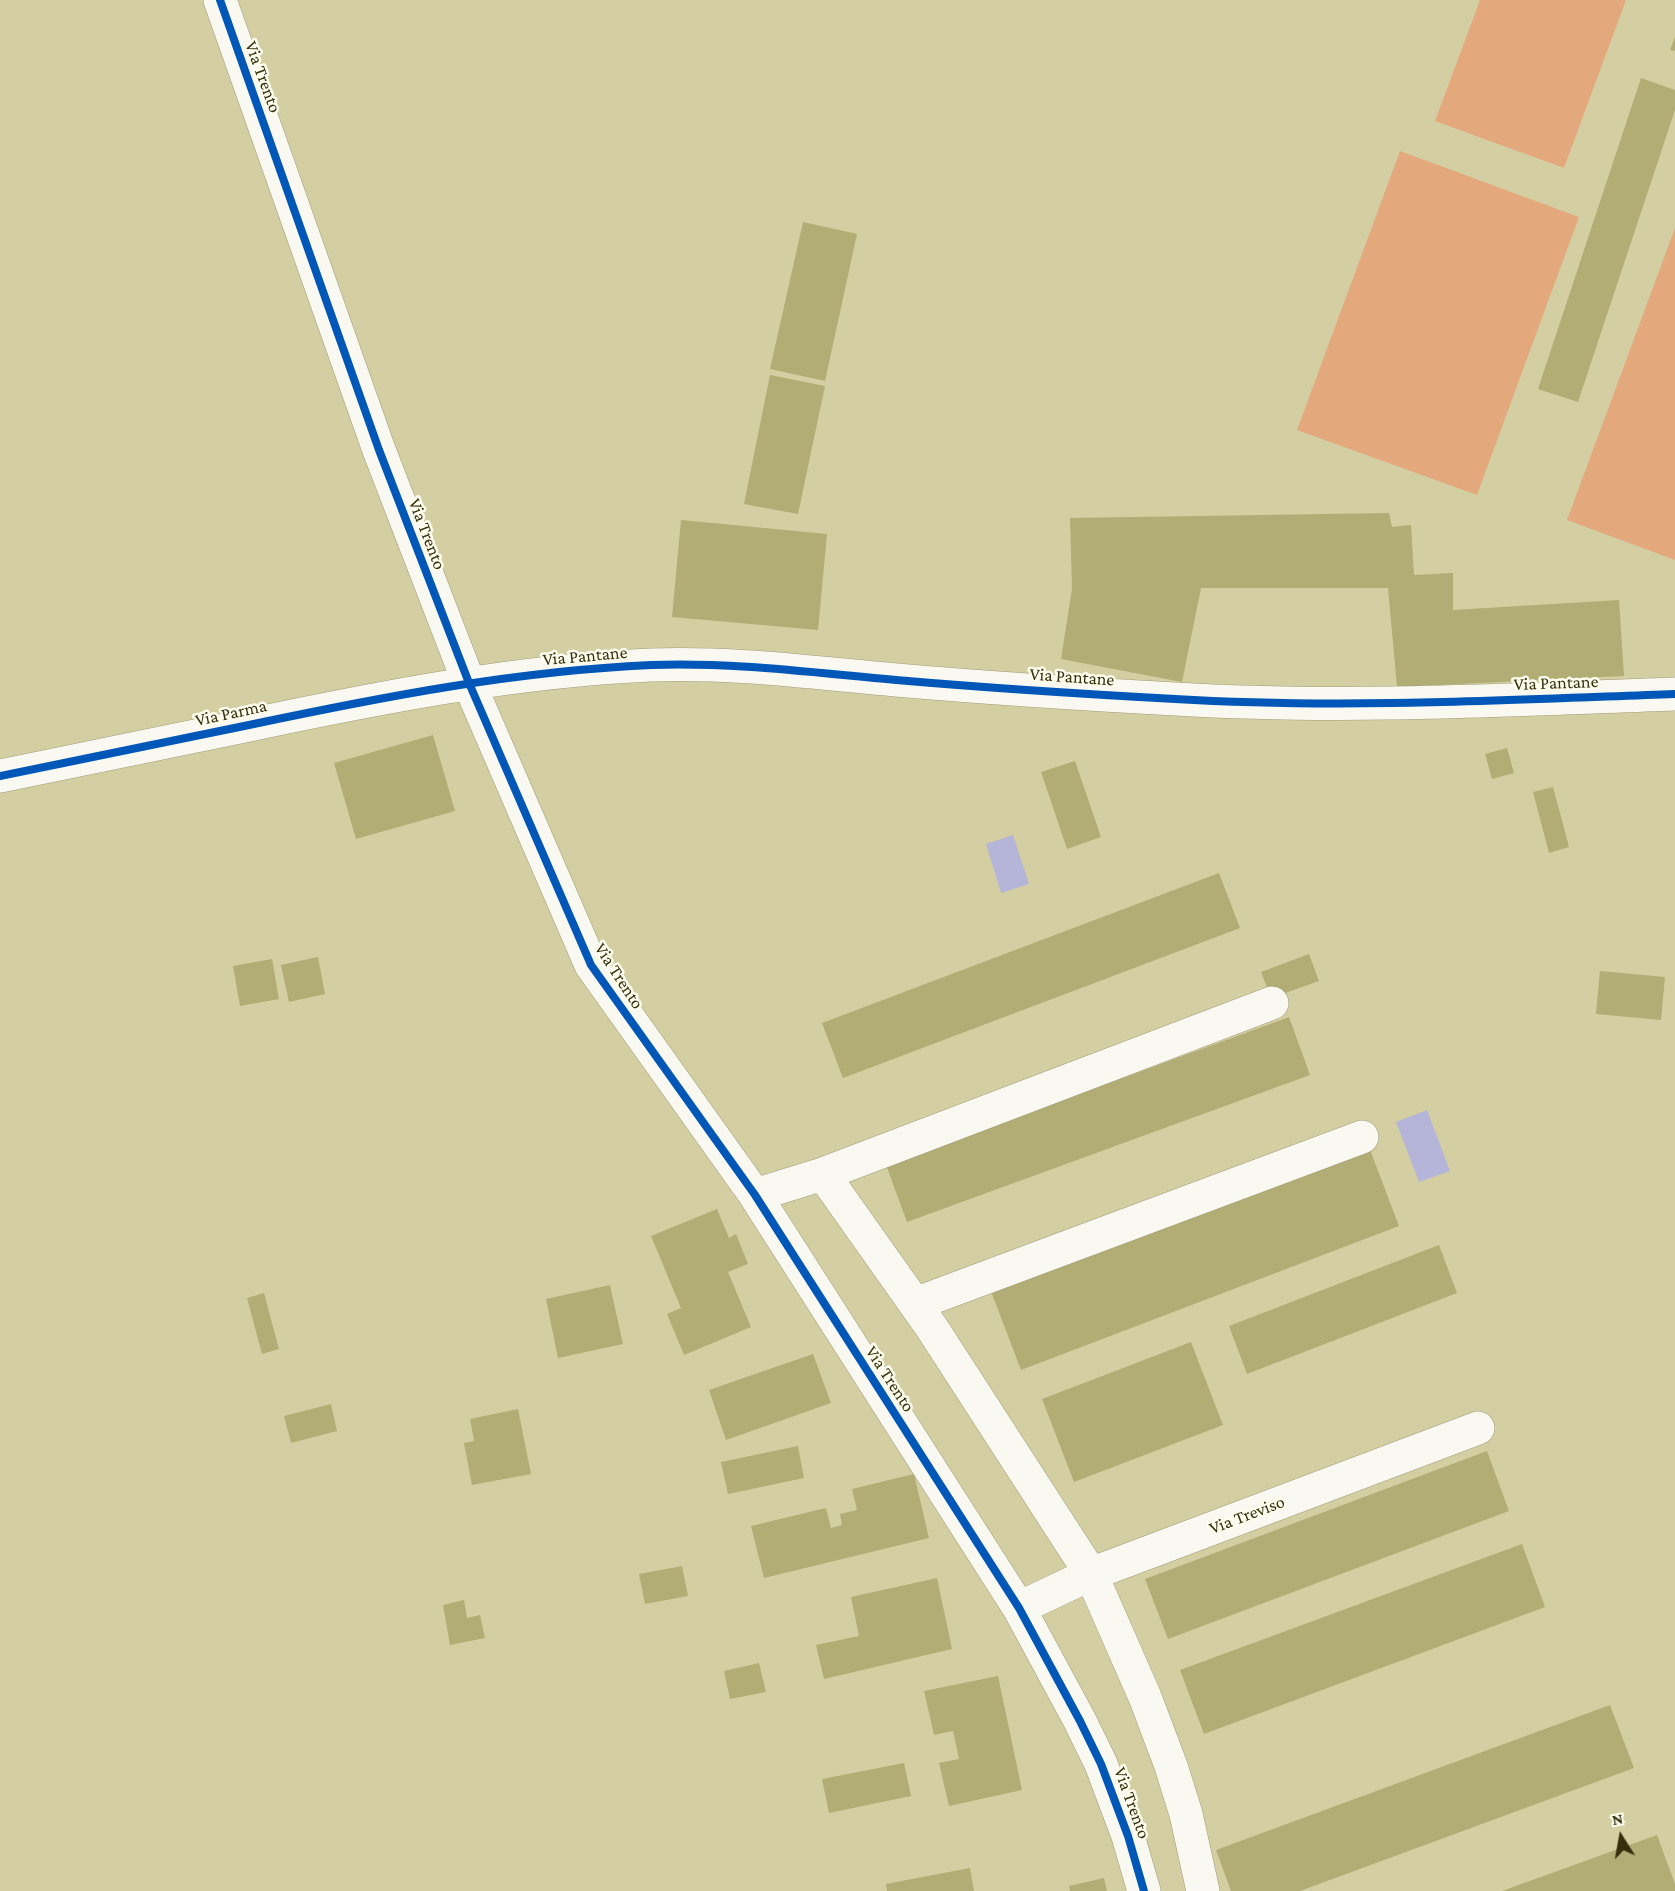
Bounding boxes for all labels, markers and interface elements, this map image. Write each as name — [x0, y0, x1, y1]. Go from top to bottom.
street label: Via Trento — [240, 38, 286, 116]
street label: Via Trento — [404, 495, 450, 573]
street label: Via Pantane — [542, 642, 628, 670]
street label: Via Pantane — [1029, 663, 1115, 691]
street label: Via Pantane — [1513, 671, 1599, 695]
street label: Via Parma — [193, 695, 269, 731]
street label: Via Trento — [590, 939, 648, 1013]
street label: Via Trento — [861, 1342, 919, 1416]
street label: Via Treviso — [1206, 1491, 1288, 1539]
street label: Via Trento — [1109, 1764, 1155, 1842]
north arrow — [1591, 1807, 1651, 1867]
text: N — [1610, 1809, 1624, 1828]

